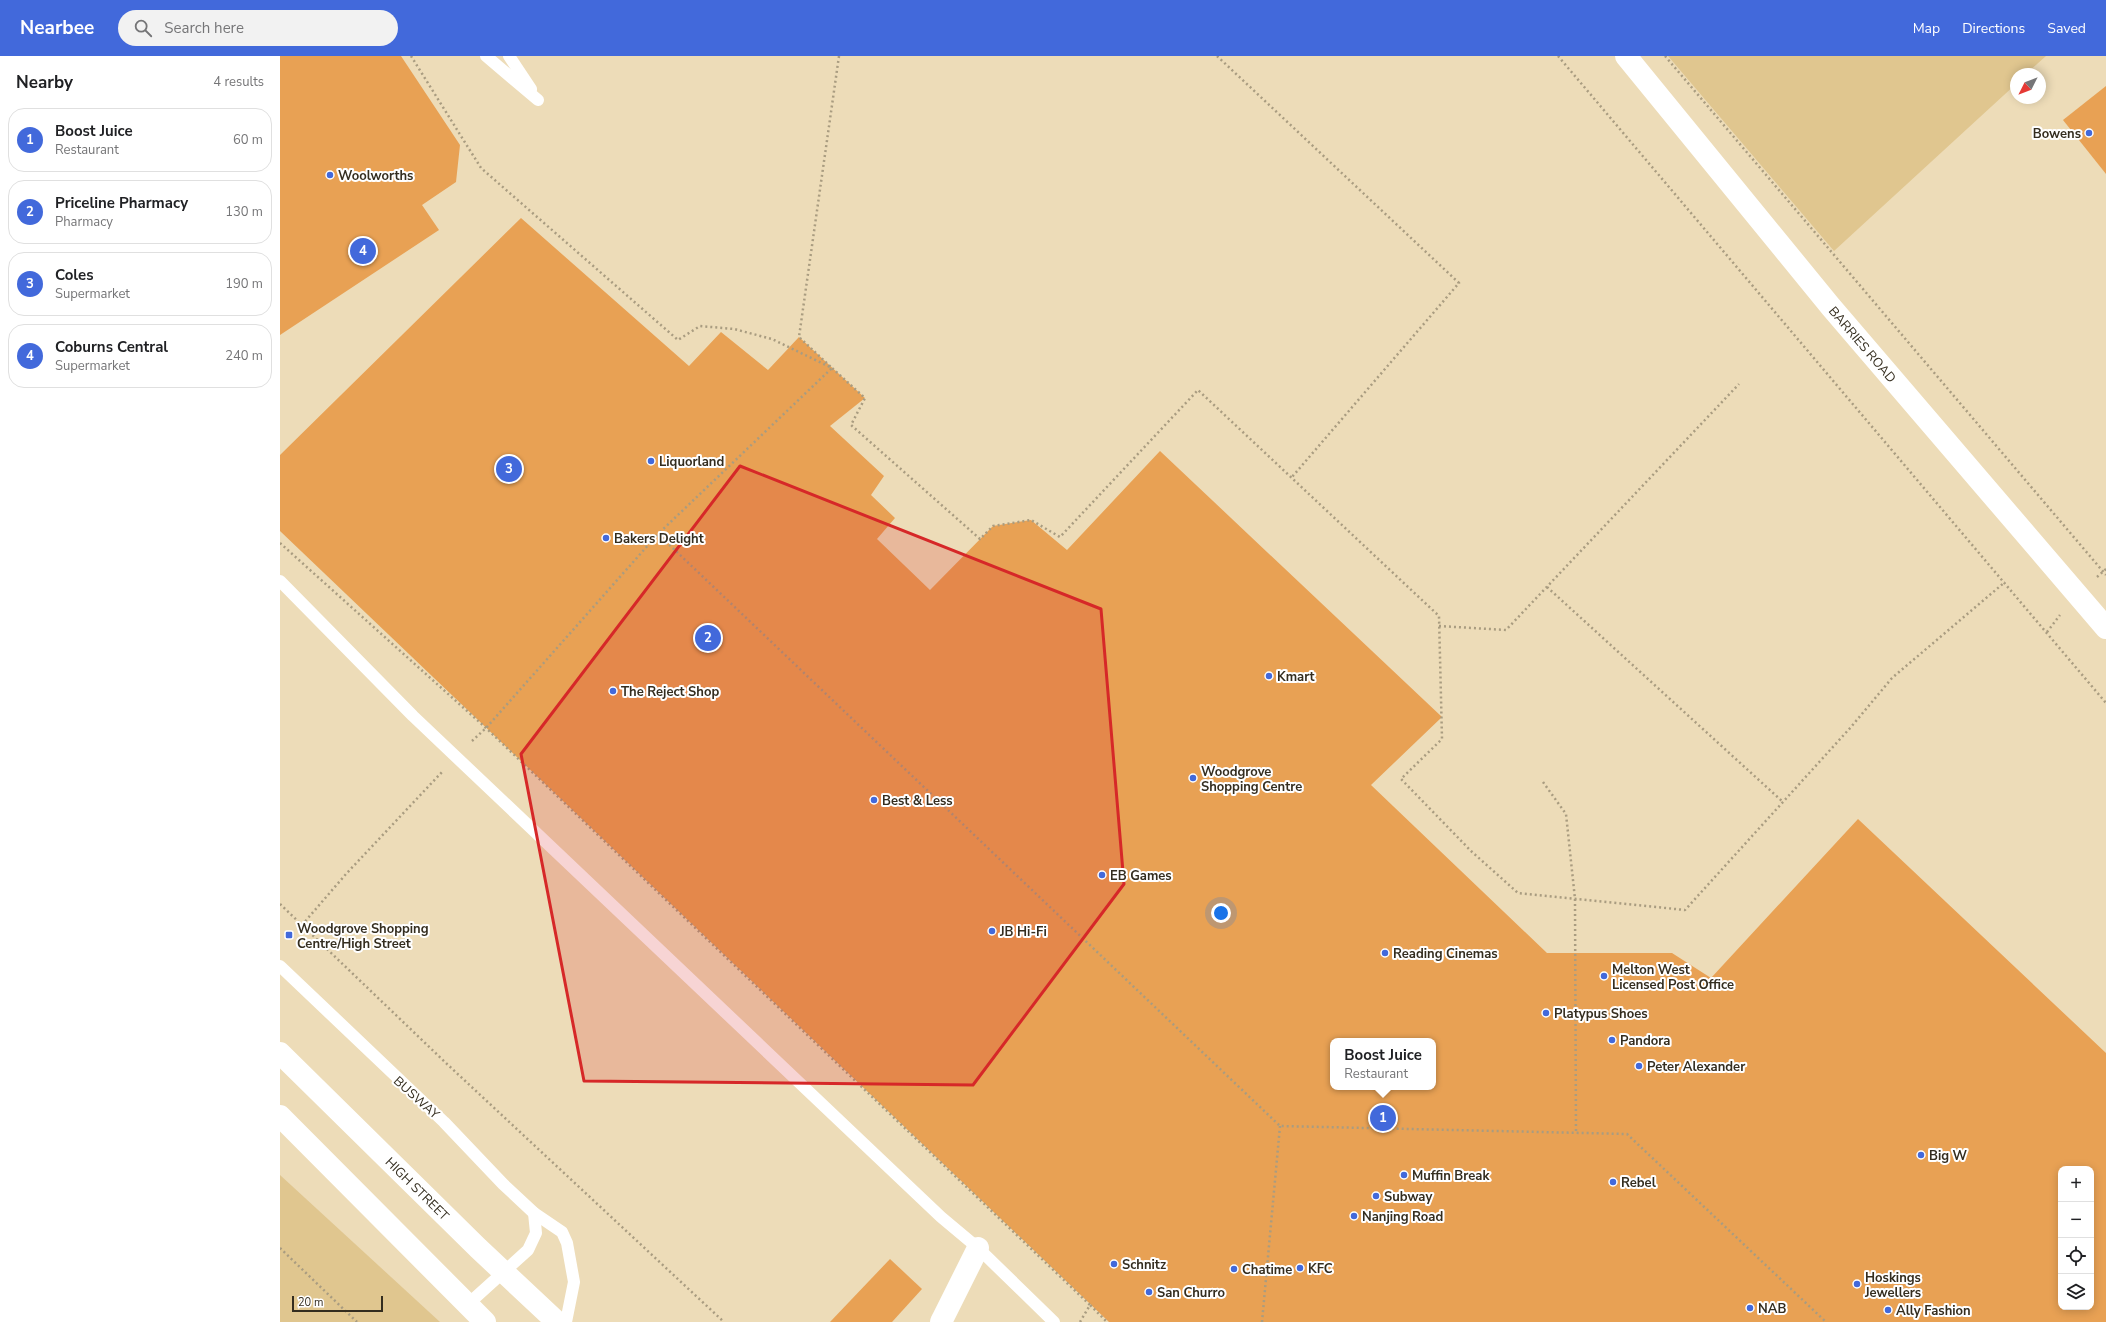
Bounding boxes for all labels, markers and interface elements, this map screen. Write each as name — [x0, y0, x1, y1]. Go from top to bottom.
search box — [118, 10, 398, 46]
text: Nearbee — [20, 15, 94, 41]
icon: search — [132, 17, 154, 39]
text: Search here — [164, 18, 244, 38]
text: Map — [1913, 19, 1940, 38]
text: Directions — [1962, 19, 2025, 38]
text: Saved — [2047, 19, 2086, 38]
north arrow — [2010, 68, 2046, 104]
text: Nearby — [16, 71, 73, 94]
text: 4 results — [213, 73, 264, 91]
text: Boost Juice — [55, 121, 133, 141]
place label: Bowens — [2033, 125, 2081, 143]
marker: Bowens — [2084, 128, 2094, 138]
text: 1 — [26, 131, 34, 149]
text: 60 m — [233, 131, 263, 149]
text: Restaurant — [55, 141, 119, 159]
place label: Woolworths — [338, 167, 413, 185]
marker: Woolworths — [325, 170, 335, 180]
text: Priceline Pharmacy — [55, 193, 188, 213]
text: 2 — [26, 203, 34, 221]
text: 130 m — [225, 203, 263, 221]
text: Pharmacy — [55, 213, 113, 231]
pin: 4 — [350, 236, 376, 266]
text: Coles — [55, 265, 93, 285]
text: 3 — [26, 275, 34, 293]
text: 190 m — [225, 275, 263, 293]
text: Supermarket — [55, 285, 130, 303]
street label: BARRIES ROAD — [1824, 303, 1900, 387]
text: Coburns Central — [55, 337, 168, 357]
text: 4 — [26, 347, 34, 365]
text: 240 m — [225, 347, 263, 365]
text: Supermarket — [55, 357, 130, 375]
place label: Liquorland — [659, 453, 724, 471]
pin: 3 — [496, 454, 522, 484]
marker: Liquorland — [646, 456, 656, 466]
place label: Bakers Delight — [614, 530, 705, 548]
marker: Bakers Delight — [601, 533, 611, 543]
pin: 2 — [695, 623, 721, 653]
place label: Kmart — [1277, 668, 1316, 686]
marker: Kmart — [1264, 671, 1274, 681]
place label: The Reject Shop — [621, 683, 719, 701]
marker: The Reject Shop — [608, 686, 618, 696]
place label: Woodgrove Shopping Centre — [1201, 763, 1302, 796]
marker: Woodgrove Shopping Centre — [1188, 773, 1198, 783]
place label: Best & Less — [882, 792, 953, 810]
marker: Best & Less — [869, 795, 879, 805]
place label: EB Games — [1110, 867, 1172, 885]
marker: EB Games — [1097, 870, 1107, 880]
your location — [1211, 903, 1231, 923]
place label: Woodgrove Shopping Centre/High Street — [297, 920, 429, 953]
place label: JB Hi-Fi — [999, 923, 1047, 941]
marker: JB Hi-Fi — [987, 926, 997, 936]
marker: Woodgrove Shopping Centre/High Street — [284, 930, 294, 940]
place label: Reading Cinemas — [1393, 945, 1498, 963]
marker: Reading Cinemas — [1380, 948, 1390, 958]
place label: Melton West Licensed Post Office — [1612, 961, 1734, 994]
marker: Melton West Licensed Post Office — [1599, 971, 1609, 981]
place label: Platypus Shoes — [1554, 1005, 1648, 1023]
marker: Platypus Shoes — [1541, 1008, 1551, 1018]
place label: Pandora — [1620, 1032, 1670, 1050]
marker: Pandora — [1607, 1035, 1617, 1045]
popup — [1330, 1038, 1436, 1090]
text: Boost Juice — [1344, 1045, 1422, 1065]
place label: Peter Alexander — [1647, 1058, 1746, 1076]
marker: Peter Alexander — [1634, 1061, 1644, 1071]
text: Restaurant — [1344, 1065, 1408, 1083]
street label: BUSWAY — [389, 1072, 443, 1123]
pin: 1 — [1370, 1103, 1396, 1133]
place label: Big W — [1929, 1147, 1968, 1165]
marker: Big W — [1916, 1150, 1926, 1160]
street label: HIGH STREET — [381, 1154, 453, 1225]
map controls — [2058, 1166, 2094, 1310]
button: + — [2058, 1166, 2094, 1202]
place label: Muffin Break — [1412, 1167, 1490, 1185]
marker: Muffin Break — [1399, 1170, 1409, 1180]
place label: Rebel — [1621, 1174, 1657, 1192]
marker: Rebel — [1608, 1177, 1618, 1187]
place label: Subway — [1384, 1188, 1432, 1206]
marker: Subway — [1371, 1191, 1381, 1201]
button: − — [2058, 1202, 2094, 1238]
place label: Nanjing Road — [1362, 1208, 1443, 1226]
marker: Nanjing Road — [1349, 1211, 1359, 1221]
button: locate — [2058, 1238, 2094, 1274]
place label: Schnitz — [1122, 1256, 1166, 1274]
marker: Schnitz — [1109, 1259, 1119, 1269]
place label: KFC — [1308, 1260, 1333, 1278]
place label: Chatime — [1242, 1261, 1292, 1279]
marker: KFC — [1295, 1263, 1305, 1273]
marker: Chatime — [1229, 1264, 1239, 1274]
place label: Hoskings Jewellers — [1864, 1269, 1921, 1302]
button: layers — [2058, 1274, 2094, 1310]
marker: Hoskings Jewellers — [1852, 1279, 1862, 1289]
place label: San Churro — [1157, 1284, 1225, 1302]
marker: San Churro — [1144, 1287, 1154, 1297]
scale bar — [292, 1294, 383, 1313]
text: 20 m — [298, 1295, 323, 1310]
place label: NAB — [1758, 1300, 1786, 1318]
place label: Ally Fashion — [1896, 1302, 1971, 1320]
marker: NAB — [1745, 1303, 1755, 1313]
marker: Ally Fashion — [1883, 1305, 1893, 1315]

